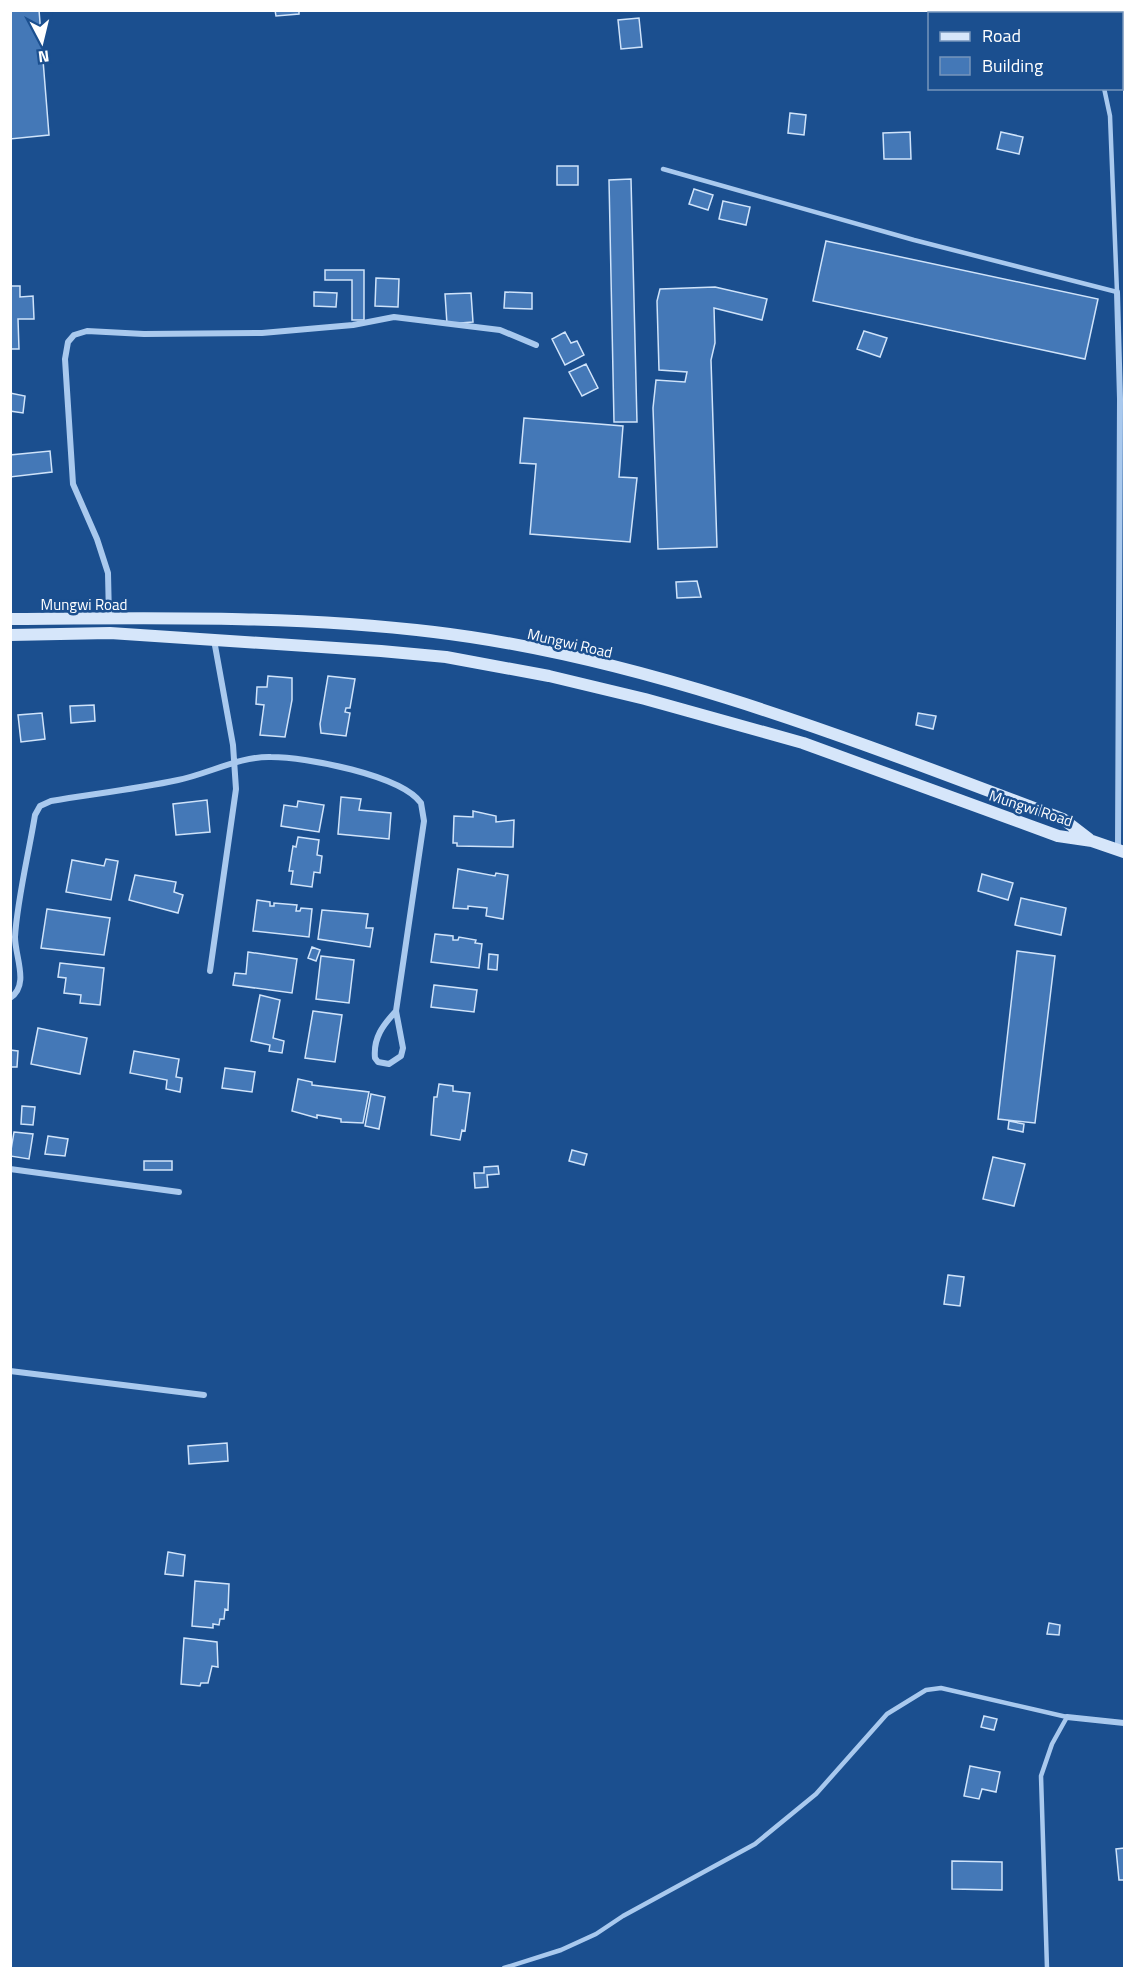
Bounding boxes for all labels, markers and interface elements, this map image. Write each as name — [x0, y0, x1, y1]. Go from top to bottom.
north arrow — [12, 12, 72, 72]
legend — [928, 12, 1123, 90]
text: Road — [982, 22, 1021, 49]
text: N — [37, 44, 51, 69]
text: Building — [982, 52, 1043, 79]
street label: Mungwi Road — [41, 593, 127, 616]
street label: Mungwi Road — [525, 622, 615, 664]
street label: Mungwi Road — [986, 784, 1076, 832]

